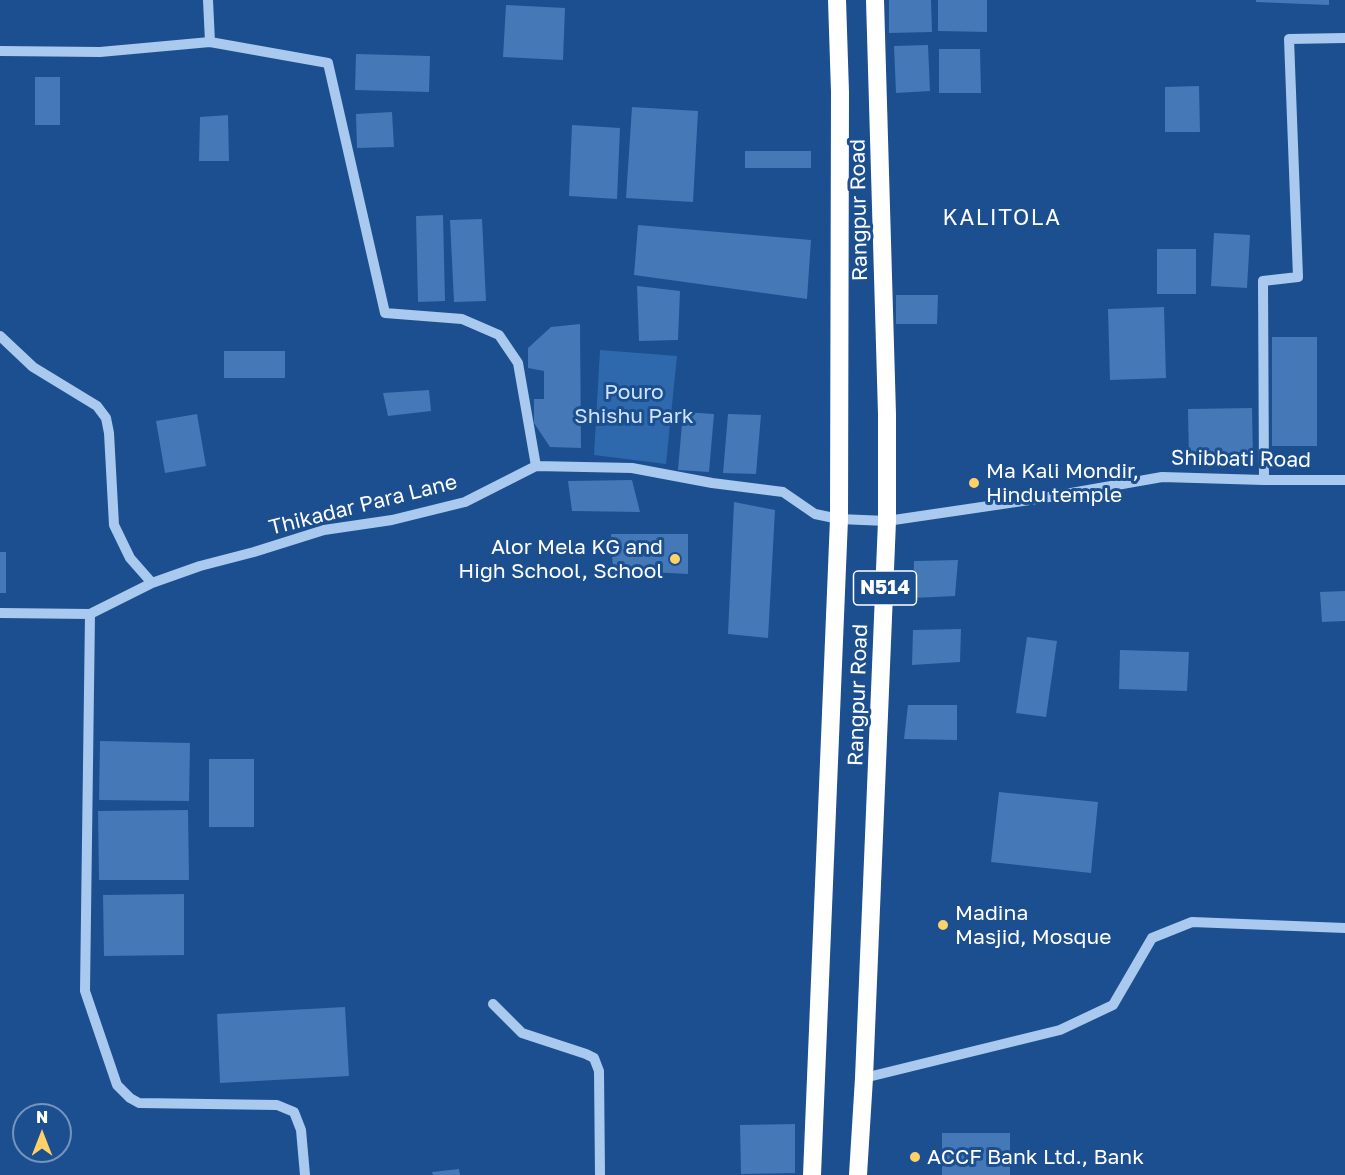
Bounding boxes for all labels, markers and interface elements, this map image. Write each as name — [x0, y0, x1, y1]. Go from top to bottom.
street label: Rangpur Road — [845, 139, 873, 281]
district label: KALITOLA — [942, 205, 1062, 231]
park label: Pouro Shishu Park — [574, 379, 694, 429]
street label: Shibbati Road — [1171, 445, 1311, 473]
place label: Ma Kali Mondir, Hindu temple — [986, 458, 1139, 508]
street label: Thikadar Para Lane — [266, 469, 460, 541]
marker: Ma Kali Mondir, Hindu temple — [967, 476, 981, 490]
place label: Alor Mela KG and High School, School — [458, 534, 663, 584]
marker: Alor Mela KG and High School, School — [668, 552, 682, 566]
road number: N514 — [854, 571, 916, 605]
street label: Rangpur Road — [843, 623, 873, 767]
place label: Madina Masjid, Mosque — [955, 900, 1111, 950]
marker: Madina Masjid, Mosque — [936, 918, 950, 932]
north arrow — [12, 1103, 72, 1163]
text: N — [36, 1107, 48, 1127]
place label: ACCF Bank Ltd., Bank — [927, 1144, 1144, 1170]
marker: ACCF Bank Ltd., Bank — [908, 1150, 922, 1164]

